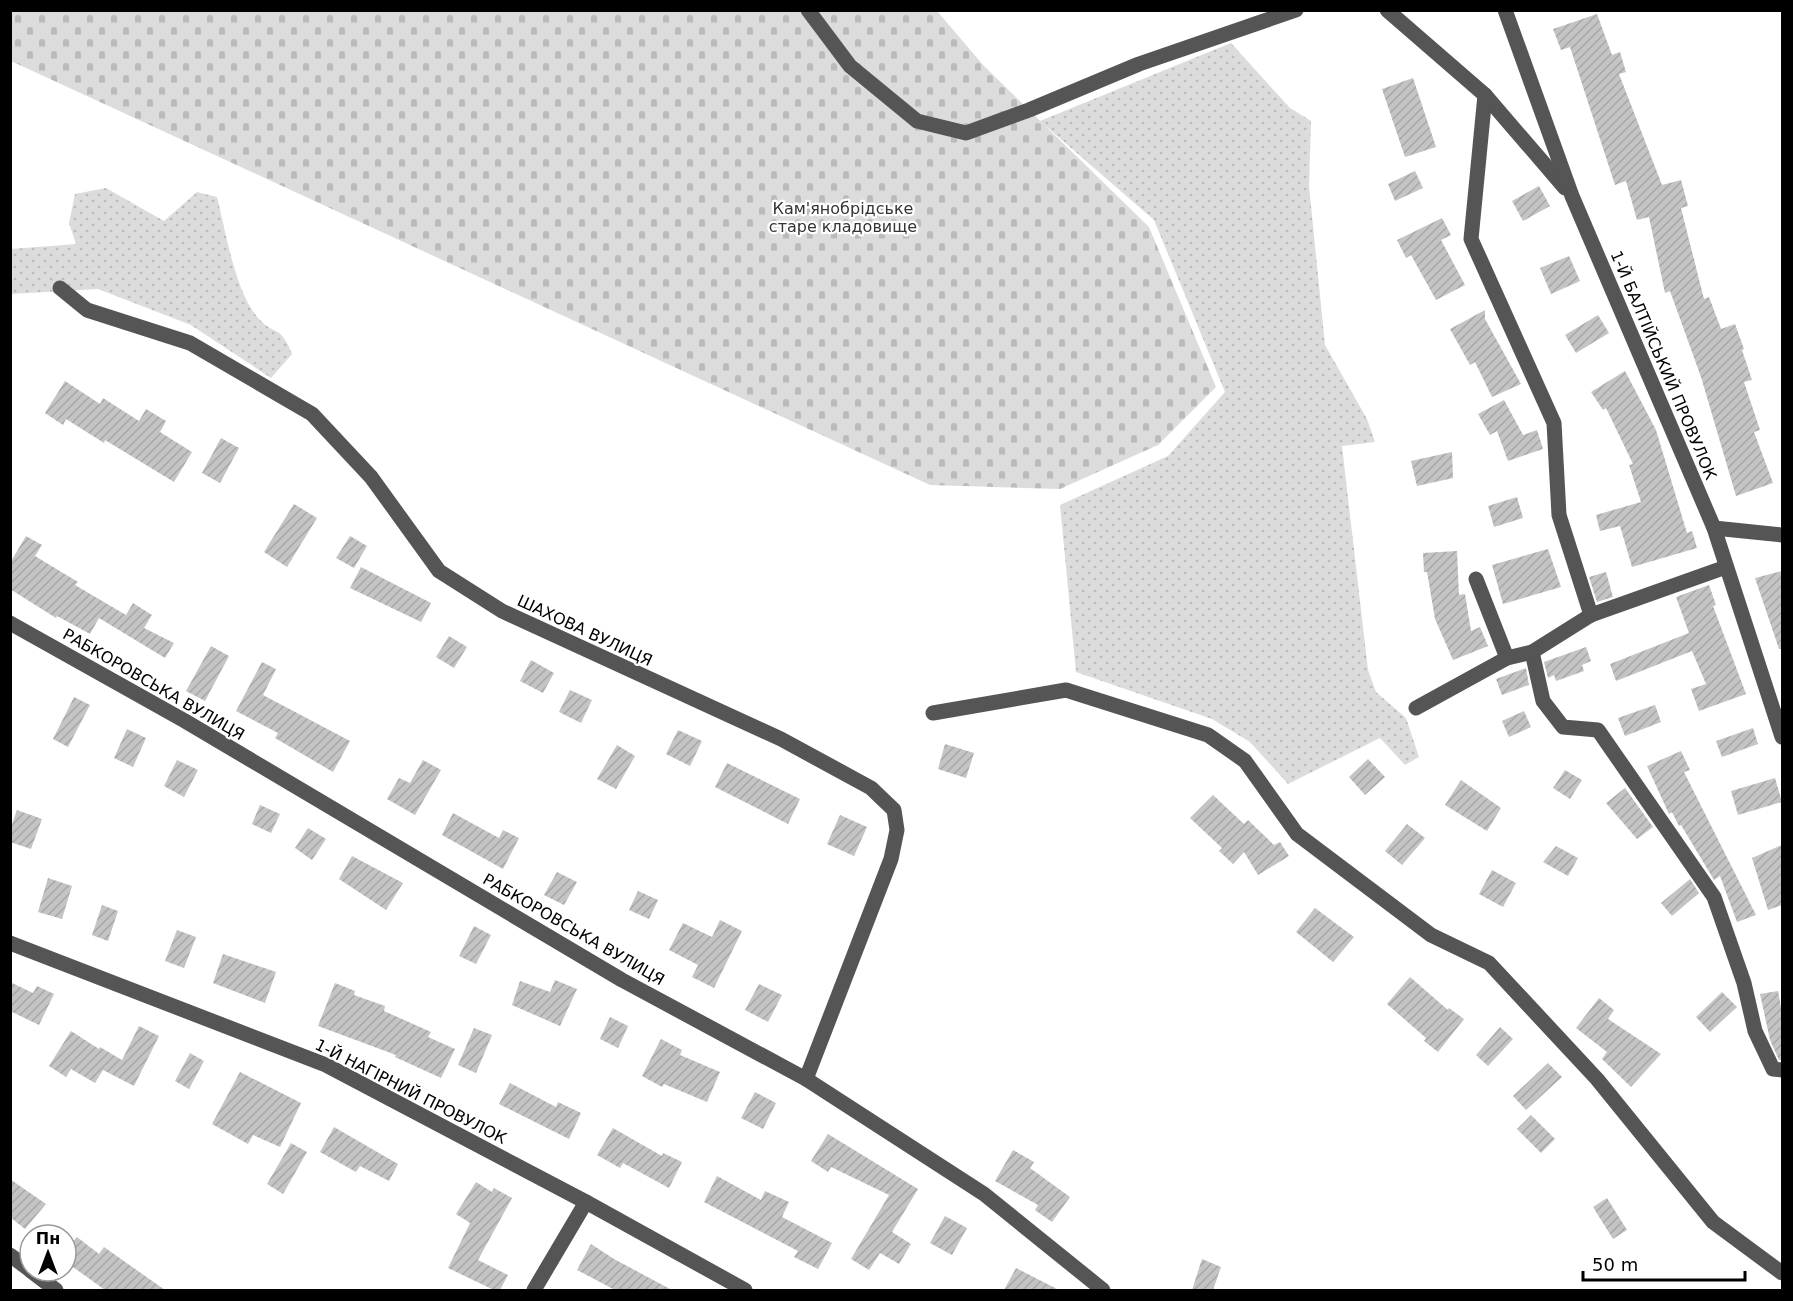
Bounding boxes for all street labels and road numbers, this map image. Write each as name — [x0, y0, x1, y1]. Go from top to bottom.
street label: 1-Й БАЛТІЙСЬКИЙ ПРОВУЛОК — [1607, 248, 1721, 483]
street label: ШАХОВА ВУЛИЦЯ — [514, 591, 655, 670]
street label: РАБКОРОВСЬКА ВУЛИЦЯ — [60, 625, 248, 744]
street label: РАБКОРОВСЬКА ВУЛИЦЯ — [480, 870, 668, 989]
street label: 1-Й НАГІРНИЙ ПРОВУЛОК — [312, 1035, 510, 1148]

